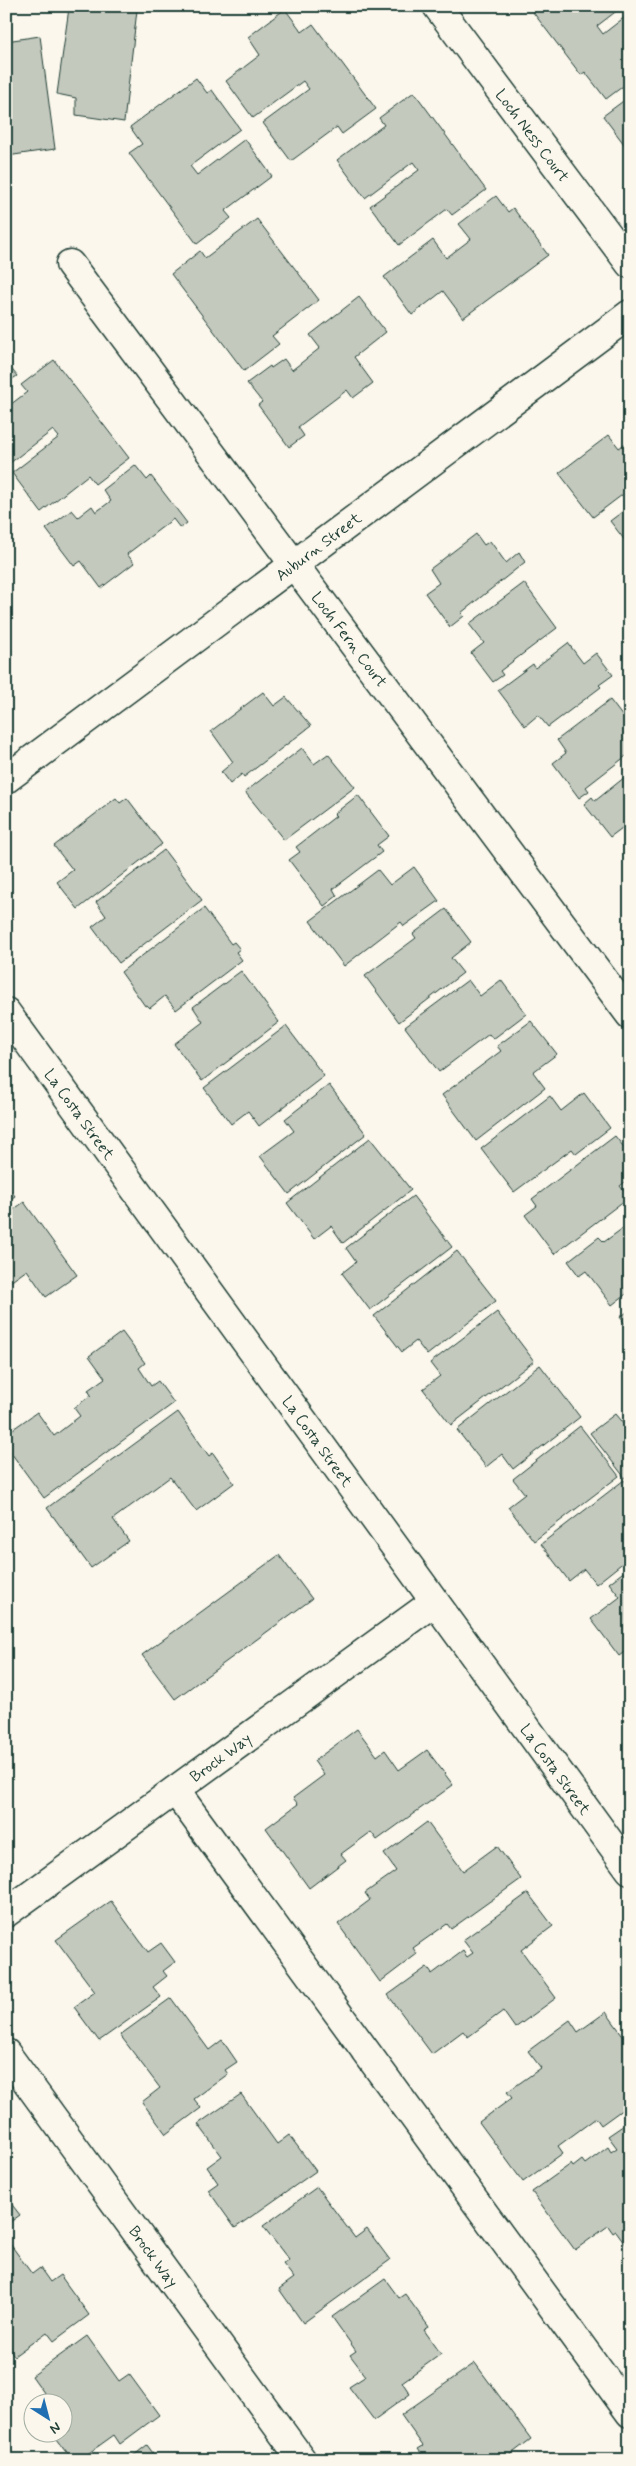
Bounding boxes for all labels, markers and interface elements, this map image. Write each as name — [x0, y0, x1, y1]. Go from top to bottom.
street label: Loch Ness Court — [490, 85, 574, 187]
street label: Auburn Street — [272, 508, 367, 586]
street label: Loch Fern Court — [306, 588, 392, 692]
street label: La Costa Street — [39, 1065, 119, 1165]
street label: La Costa Street — [277, 1392, 357, 1492]
street label: La Costa Street — [515, 1720, 595, 1820]
street label: Brock Way — [186, 1729, 256, 1788]
street label: Brock Way — [123, 2222, 182, 2292]
north arrow — [22, 2394, 72, 2444]
text: N — [46, 2418, 64, 2438]

